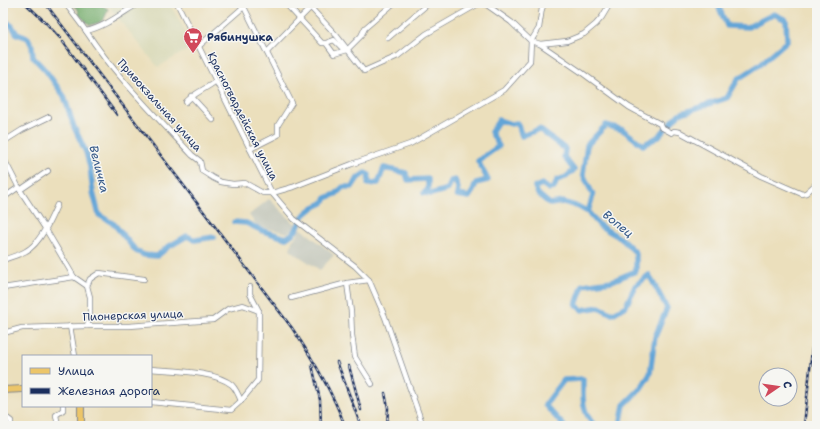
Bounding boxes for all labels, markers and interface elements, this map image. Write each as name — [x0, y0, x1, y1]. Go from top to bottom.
supermarket icon: Рябинушка — [182, 26, 204, 54]
place label: Рябинушка — [207, 30, 273, 45]
street label: Красногвардейская улица — [204, 49, 282, 183]
street label: Привокзальная улица — [114, 56, 205, 155]
water label: Величка — [85, 144, 113, 194]
water label: Вопец — [599, 207, 637, 241]
street label: Пионерская улица — [82, 306, 184, 325]
legend — [22, 355, 152, 407]
text: Улица — [58, 363, 95, 379]
north arrow — [758, 367, 798, 407]
text: С — [779, 380, 795, 390]
text: Железная дорога — [58, 383, 161, 399]

